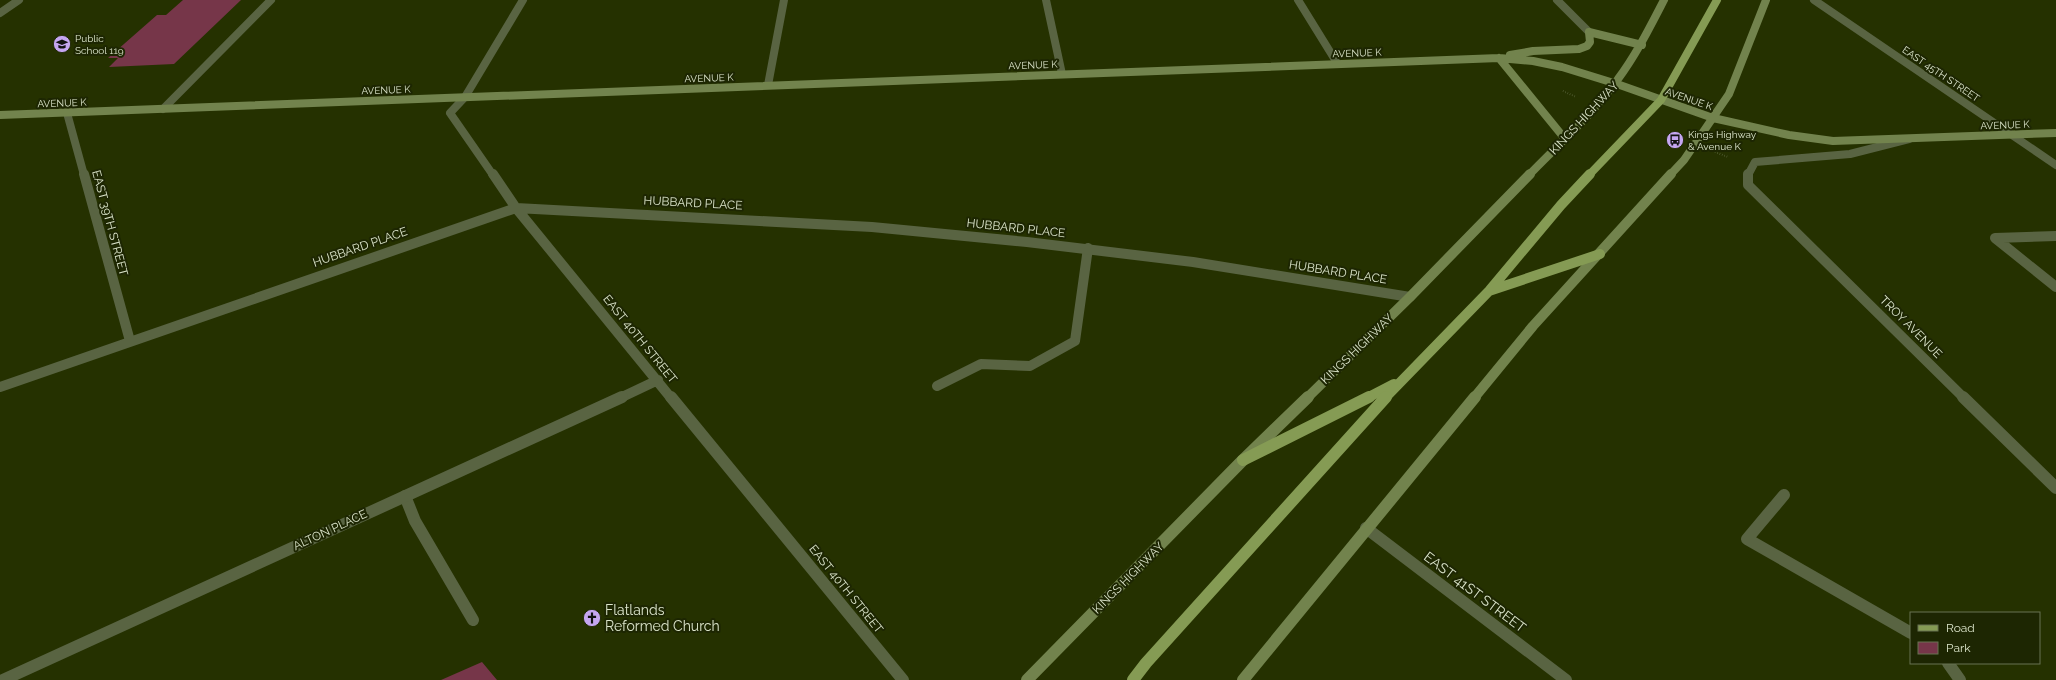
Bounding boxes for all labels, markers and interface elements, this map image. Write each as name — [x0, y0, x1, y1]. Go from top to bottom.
place label: Public School 119 — [75, 33, 124, 56]
school or university icon: Public School 119 — [52, 34, 72, 54]
street label: EAST 45TH STREET — [1900, 44, 1982, 104]
street label: AVENUE K — [1332, 47, 1382, 59]
street label: AVENUE K — [1008, 59, 1058, 71]
street label: AVENUE K — [684, 72, 734, 84]
street label: KINGS HIGHWAY — [1546, 78, 1622, 158]
street label: AVENUE K — [361, 84, 411, 96]
street label: AVENUE K — [1664, 86, 1715, 112]
street label: AVENUE K — [37, 97, 87, 109]
street label: AVENUE K — [1980, 119, 2030, 131]
place label: Kings Highway & Avenue K — [1688, 129, 1757, 152]
bus stop icon: Kings Highway & Avenue K — [1665, 130, 1685, 150]
street label: EAST 39TH STREET — [89, 169, 131, 278]
street label: HUBBARD PLACE — [643, 193, 743, 213]
street label: HUBBARD PLACE — [966, 216, 1066, 240]
street label: HUBBARD PLACE — [311, 224, 409, 270]
street label: HUBBARD PLACE — [1288, 257, 1388, 287]
street label: EAST 40TH STREET — [600, 292, 680, 386]
street label: TROY AVENUE — [1877, 293, 1945, 361]
street label: KINGS HIGHWAY — [1318, 311, 1396, 387]
street label: ALTON PLACE — [291, 507, 369, 553]
street label: KINGS HIGHWAY — [1089, 539, 1167, 617]
street label: EAST 40TH STREET — [806, 542, 886, 636]
street label: EAST 41ST STREET — [1421, 548, 1530, 636]
place label: Flatlands Reformed Church — [605, 602, 720, 634]
church icon: Flatlands Reformed Church — [582, 608, 602, 628]
legend — [1910, 612, 2040, 664]
text: Road — [1946, 621, 1975, 635]
text: Park — [1946, 641, 1971, 655]

